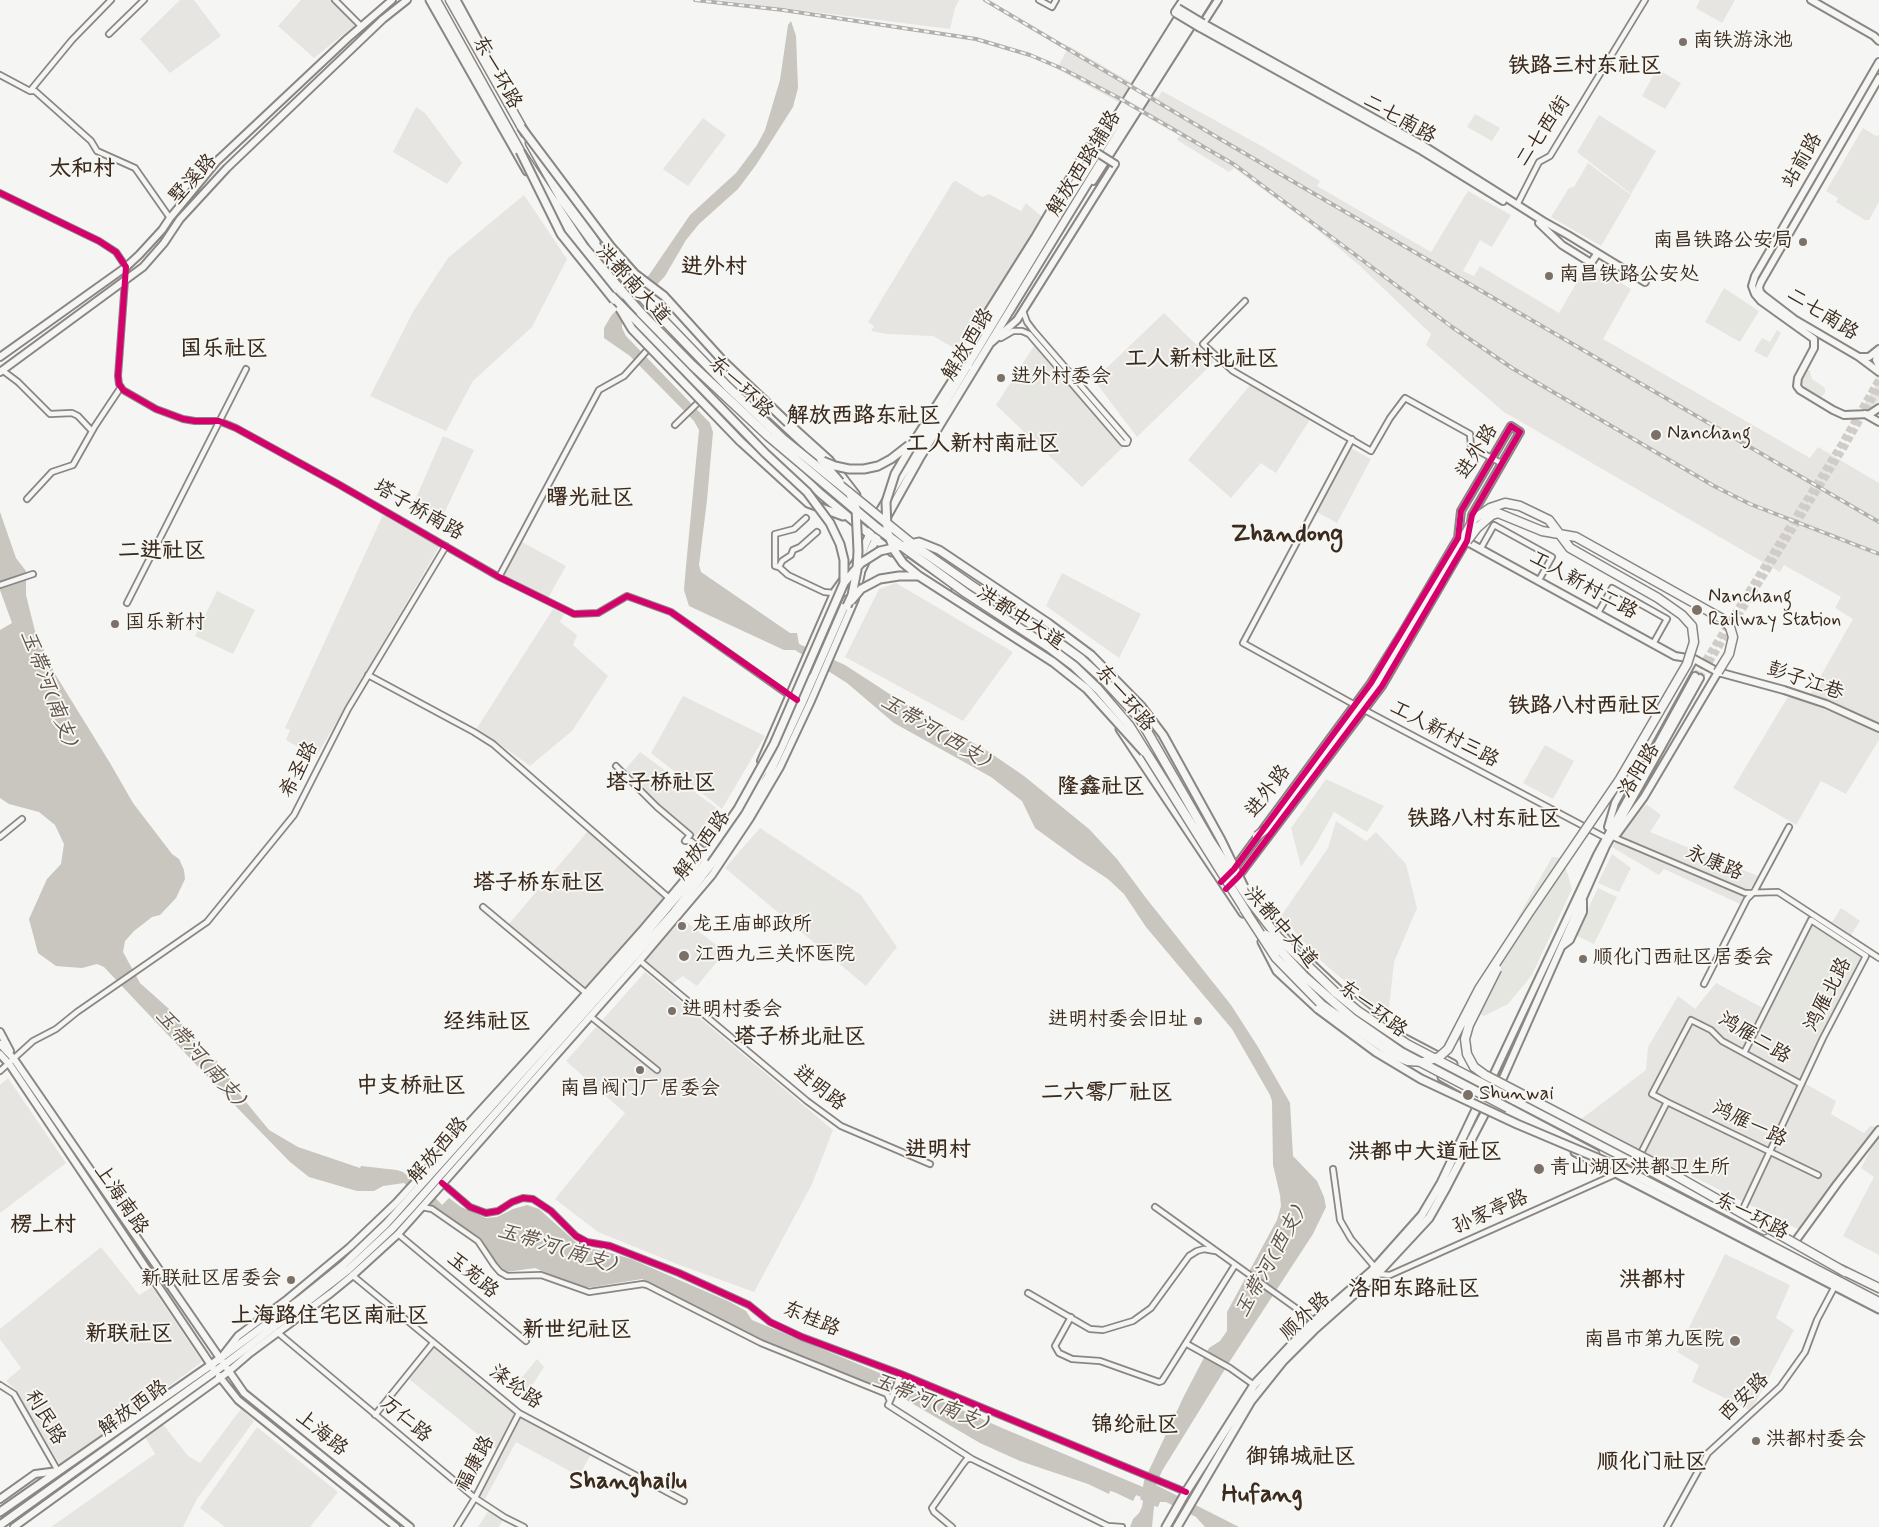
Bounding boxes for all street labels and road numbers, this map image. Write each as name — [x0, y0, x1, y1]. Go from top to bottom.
street label: 东一环路 — [466, 32, 526, 114]
street label: 二七南路 — [1358, 90, 1440, 150]
street label: 二七西街 — [1512, 92, 1576, 172]
street label: 解放西路辅路 — [1043, 107, 1127, 221]
street label: 站前路 — [1778, 129, 1828, 193]
street label: 墅溪路 — [165, 150, 223, 210]
street label: 洪都南大道 — [590, 240, 674, 330]
street label: 二七南路 — [1782, 284, 1862, 346]
street label: 解放西路 — [938, 305, 1000, 385]
street label: 东一环路 — [703, 352, 777, 424]
street label: 进外路 — [1452, 420, 1504, 484]
street label: 塔子桥南路 — [369, 476, 467, 546]
street label: 工人新村二路 — [1525, 546, 1641, 626]
street label: 洪都中大道 — [972, 582, 1068, 656]
street label: 彭子江巷 — [1763, 658, 1847, 706]
street label: 东一环路 — [1089, 661, 1159, 737]
street label: 工人新村三路 — [1385, 696, 1503, 774]
street label: 希圣路 — [276, 738, 324, 802]
street label: 洛阳路 — [1614, 739, 1666, 803]
street label: 进外路 — [1241, 761, 1297, 823]
street label: 解放西路 — [670, 807, 736, 885]
street label: 永康路 — [1682, 841, 1746, 887]
street label: 洪都中大道 — [1238, 882, 1322, 974]
street label: 鸿雁北路 — [1800, 954, 1858, 1036]
street label: 东一环路 — [1333, 976, 1411, 1044]
street label: 鸿雁二路 — [1714, 1008, 1794, 1070]
street label: 进明路 — [788, 1061, 850, 1117]
street label: 鸿雁一路 — [1708, 1097, 1790, 1153]
street label: 解放西路 — [404, 1113, 474, 1189]
street label: 上海南路 — [88, 1160, 152, 1240]
street label: 孙家亭路 — [1450, 1186, 1532, 1240]
street label: 东一环路 — [1710, 1188, 1792, 1246]
street label: 玉苑路 — [441, 1248, 503, 1304]
street label: 顺外路 — [1276, 1288, 1336, 1346]
street label: 东桂路 — [779, 1297, 843, 1343]
street label: 涤纶路 — [484, 1361, 546, 1415]
street label: 西安路 — [1715, 1369, 1775, 1427]
street label: 解放西路 — [95, 1376, 173, 1442]
street label: 利民路 — [18, 1386, 70, 1450]
street label: 万仁路 — [374, 1392, 436, 1448]
street label: 上海路 — [290, 1406, 352, 1462]
street label: 福康路 — [451, 1432, 501, 1496]

